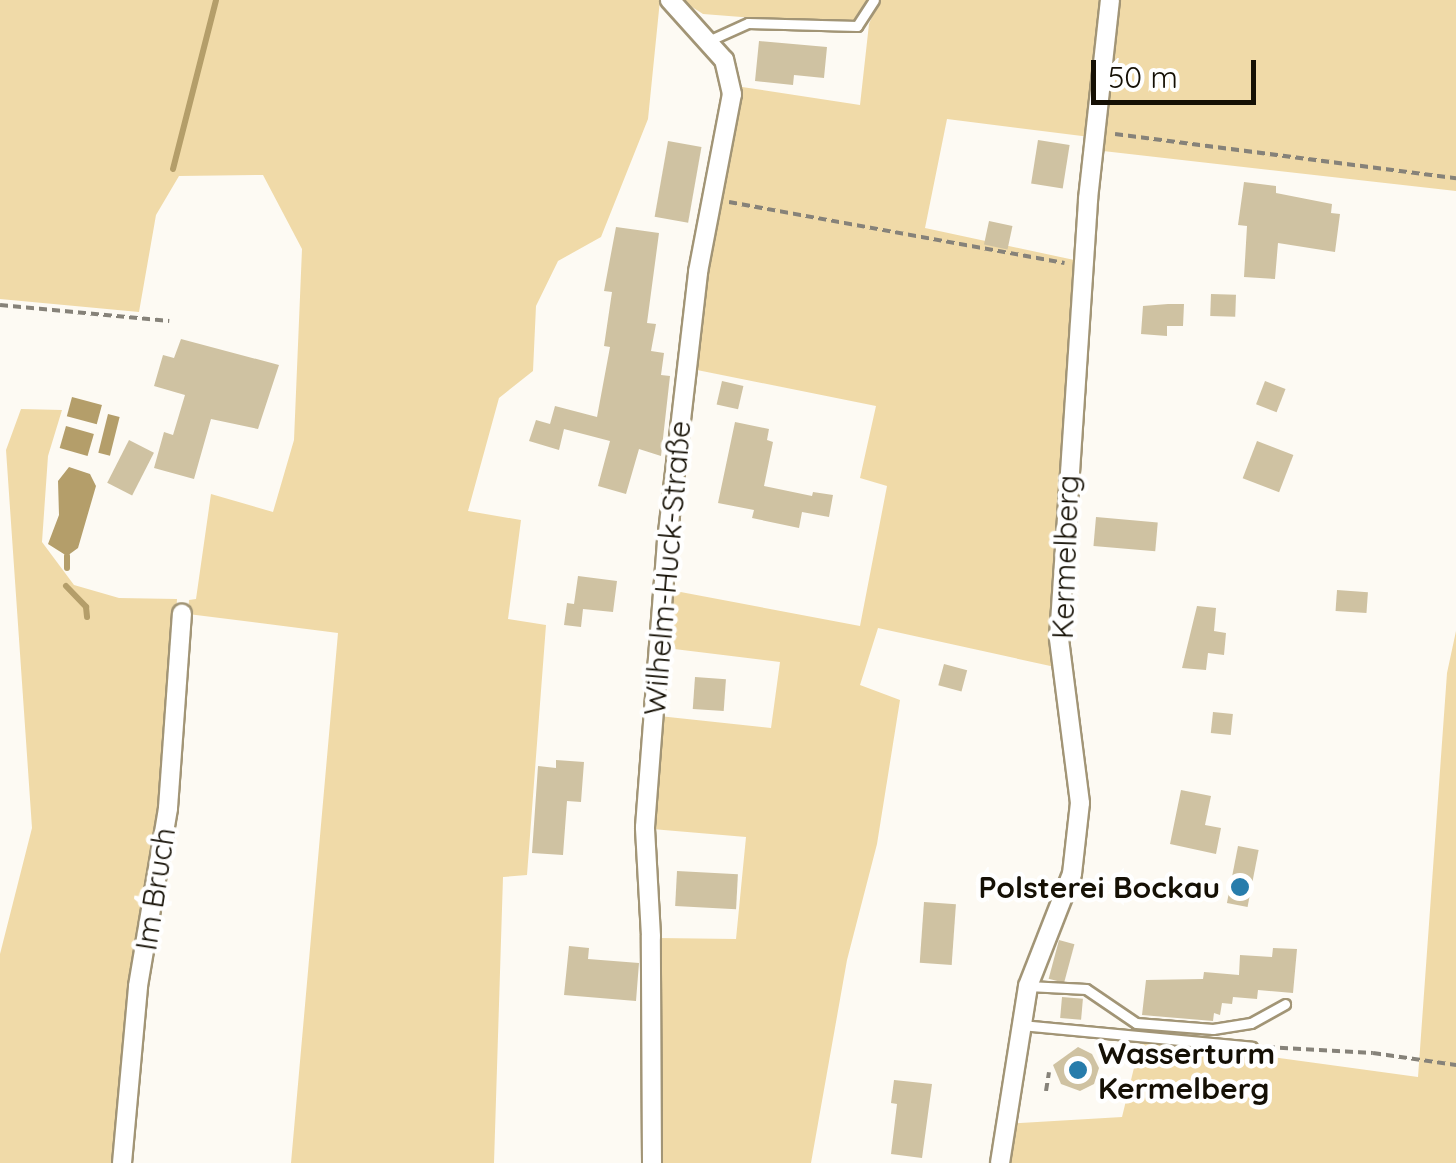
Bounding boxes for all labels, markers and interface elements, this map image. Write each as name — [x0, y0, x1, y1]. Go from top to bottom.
scale bar — [1096, 40, 1261, 102]
text: 50 m — [1108, 58, 1178, 96]
street label: Wilhelm-Huck-Straße — [636, 419, 698, 717]
street label: Kermelberg — [1044, 474, 1086, 640]
street label: Im Bruch — [128, 825, 182, 953]
place label: Polsterei Bockau — [979, 869, 1220, 905]
marker: Polsterei Bockau — [1229, 876, 1251, 898]
place label: Wasserturm Kermelberg — [1098, 1035, 1275, 1106]
marker: Wasserturm Kermelberg — [1067, 1059, 1089, 1081]

